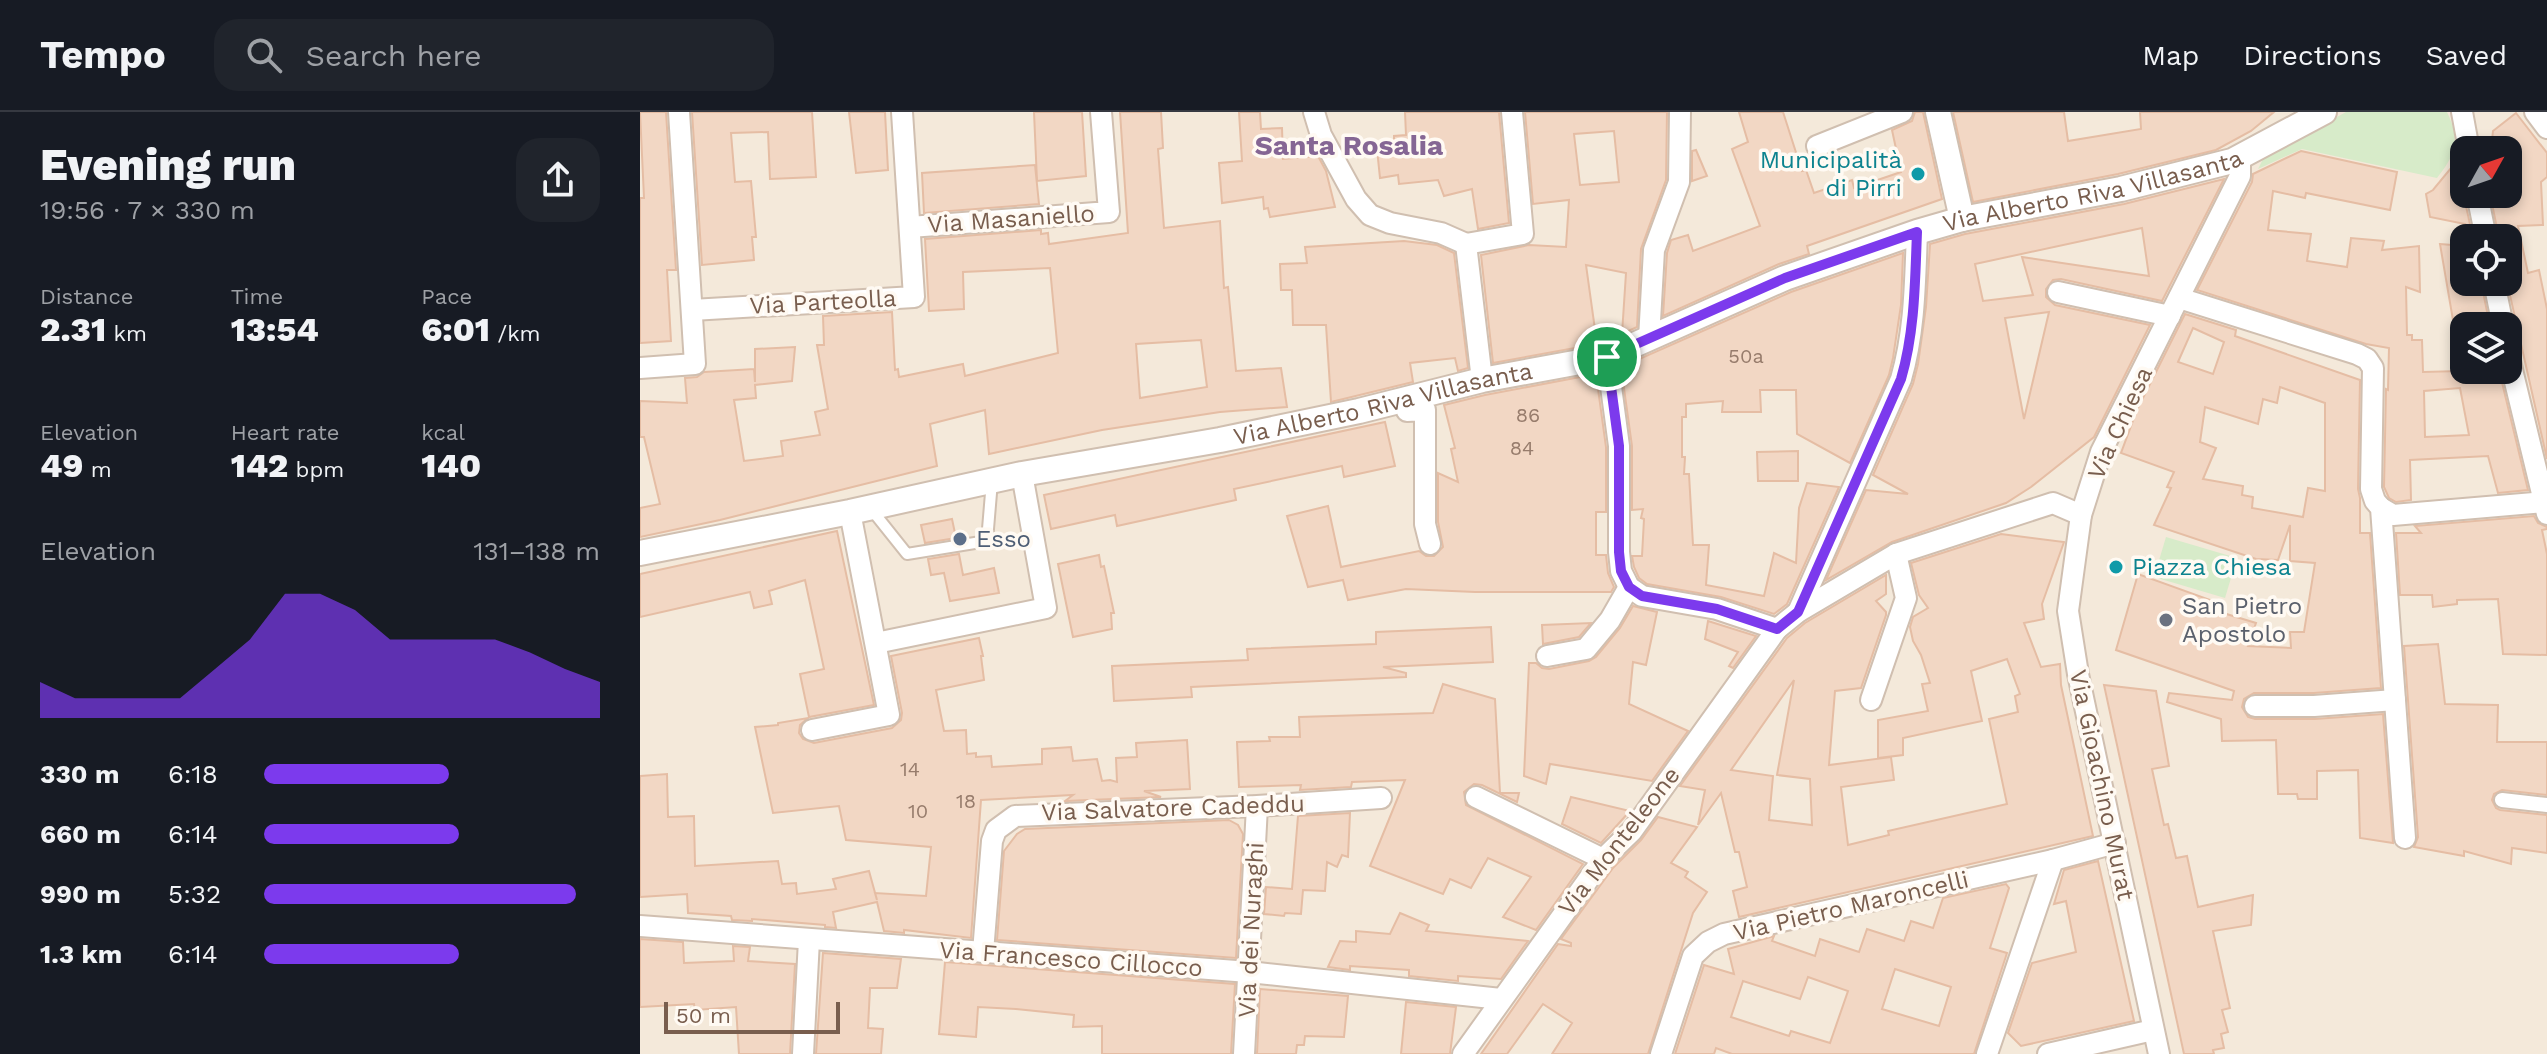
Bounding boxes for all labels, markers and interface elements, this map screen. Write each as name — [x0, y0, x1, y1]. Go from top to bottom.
search box — [214, 19, 774, 91]
text: Tempo — [40, 33, 166, 77]
icon: search — [242, 33, 286, 77]
text: Search here — [306, 38, 482, 73]
text: Map — [2142, 39, 2199, 72]
text: Directions — [2243, 39, 2382, 72]
text: Saved — [2426, 39, 2507, 72]
district label: Santa Rosalia — [1255, 129, 1444, 162]
north arrow — [2450, 136, 2522, 208]
map controls — [2450, 136, 2522, 384]
button: share — [516, 138, 600, 222]
text: Evening run — [40, 139, 296, 191]
street label: Via Alberto Riva Villasanta — [1940, 144, 2248, 238]
place label: Municipalità di Pirri — [1760, 146, 1902, 202]
marker: Municipalità di Pirri — [1909, 165, 1927, 183]
text: 19:56 · 7 × 330 m — [40, 195, 255, 225]
street label: Via Masaniello — [926, 199, 1096, 239]
button: locate — [2450, 224, 2522, 296]
text: Distance — [40, 284, 134, 309]
text: Time — [231, 284, 283, 309]
text: Pace — [421, 284, 472, 309]
street label: Via Parteolla — [749, 284, 897, 320]
text: 2.31 — [40, 309, 106, 349]
text: 13:54 — [231, 309, 319, 349]
text: 6:01 — [421, 309, 490, 349]
button: layers — [2450, 312, 2522, 384]
text: km — [106, 321, 147, 346]
text: /km — [490, 321, 541, 346]
pin — [1573, 323, 1641, 391]
icon: arrive — [1585, 335, 1629, 379]
house number: 50a — [1728, 344, 1764, 368]
street label: Via Alberto Riva Villasanta — [1231, 357, 1535, 451]
street label: Via Chiesa — [2082, 362, 2158, 484]
house number: 86 — [1516, 403, 1540, 427]
text: Elevation — [40, 420, 138, 445]
text: Heart rate — [231, 420, 339, 445]
text: kcal — [421, 420, 465, 445]
house number: 84 — [1510, 436, 1534, 460]
text: 49 — [40, 445, 83, 485]
text: 142 — [231, 445, 288, 485]
text: 140 — [421, 445, 481, 485]
text: m — [83, 457, 112, 482]
text: bpm — [288, 457, 344, 482]
place label: Esso — [976, 525, 1031, 553]
marker: Esso — [951, 530, 969, 548]
text: Elevation — [40, 536, 156, 566]
text: 131–138 m — [473, 536, 600, 566]
place label: Piazza Chiesa — [2132, 553, 2291, 581]
marker: Piazza Chiesa — [2107, 558, 2125, 576]
place label: San Pietro Apostolo — [2182, 592, 2302, 648]
marker: San Pietro Apostolo — [2157, 611, 2175, 629]
street label: Via Gioachino Murat — [2064, 667, 2140, 903]
house number: 14 — [900, 757, 920, 781]
text: 330 m — [40, 759, 119, 789]
text: 6:18 — [168, 759, 218, 789]
street label: Via Monteleone — [1552, 761, 1686, 921]
house number: 18 — [956, 789, 976, 813]
street label: Via Salvatore Cadeddu — [1041, 789, 1305, 827]
house number: 10 — [908, 799, 928, 823]
text: 660 m — [40, 819, 121, 849]
text: 6:14 — [168, 819, 218, 849]
street label: Via dei Nuraghi — [1232, 841, 1270, 1019]
street label: Via Pietro Maroncelli — [1731, 865, 1971, 947]
text: 990 m — [40, 879, 121, 909]
text: 5:32 — [168, 879, 221, 909]
street label: Via Francesco Cillocco — [938, 936, 1204, 982]
text: 1.3 km — [40, 939, 122, 969]
text: 6:14 — [168, 939, 218, 969]
scale bar — [664, 998, 840, 1034]
text: 50 m — [676, 1003, 731, 1028]

